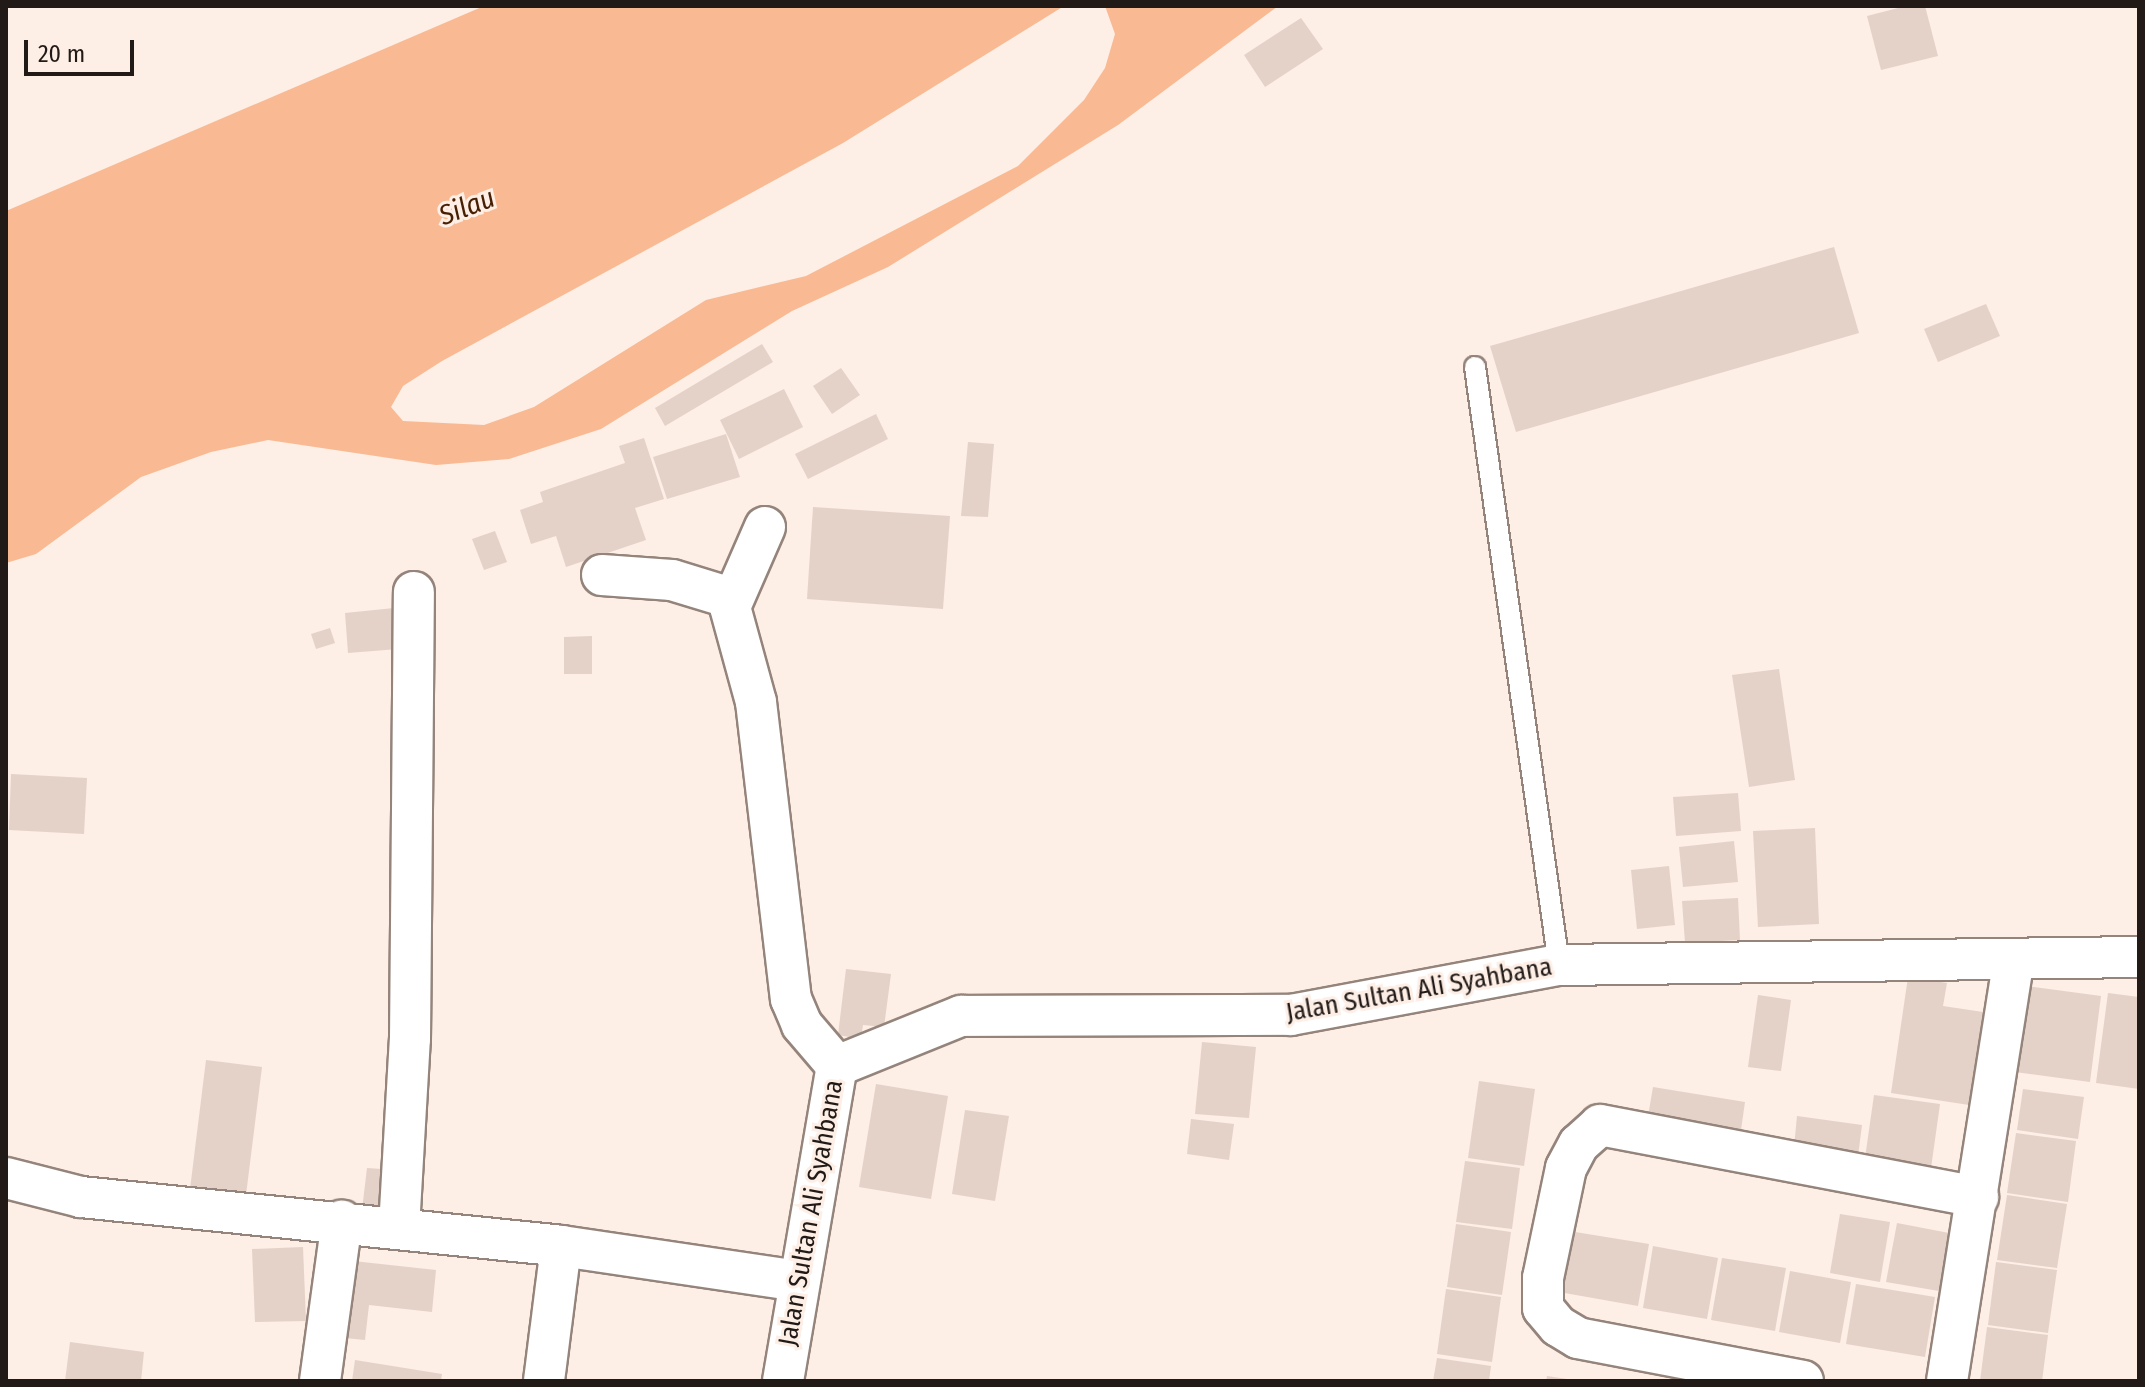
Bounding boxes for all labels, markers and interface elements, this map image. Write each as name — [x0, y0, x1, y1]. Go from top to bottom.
scale bar — [28, 24, 138, 74]
text: 20 m — [38, 40, 85, 68]
water label: Silau — [434, 181, 500, 233]
street label: Jalan Sultan Ali Syahbana — [1284, 951, 1554, 1029]
street label: Jalan Sultan Ali Syahbana — [772, 1078, 850, 1348]

